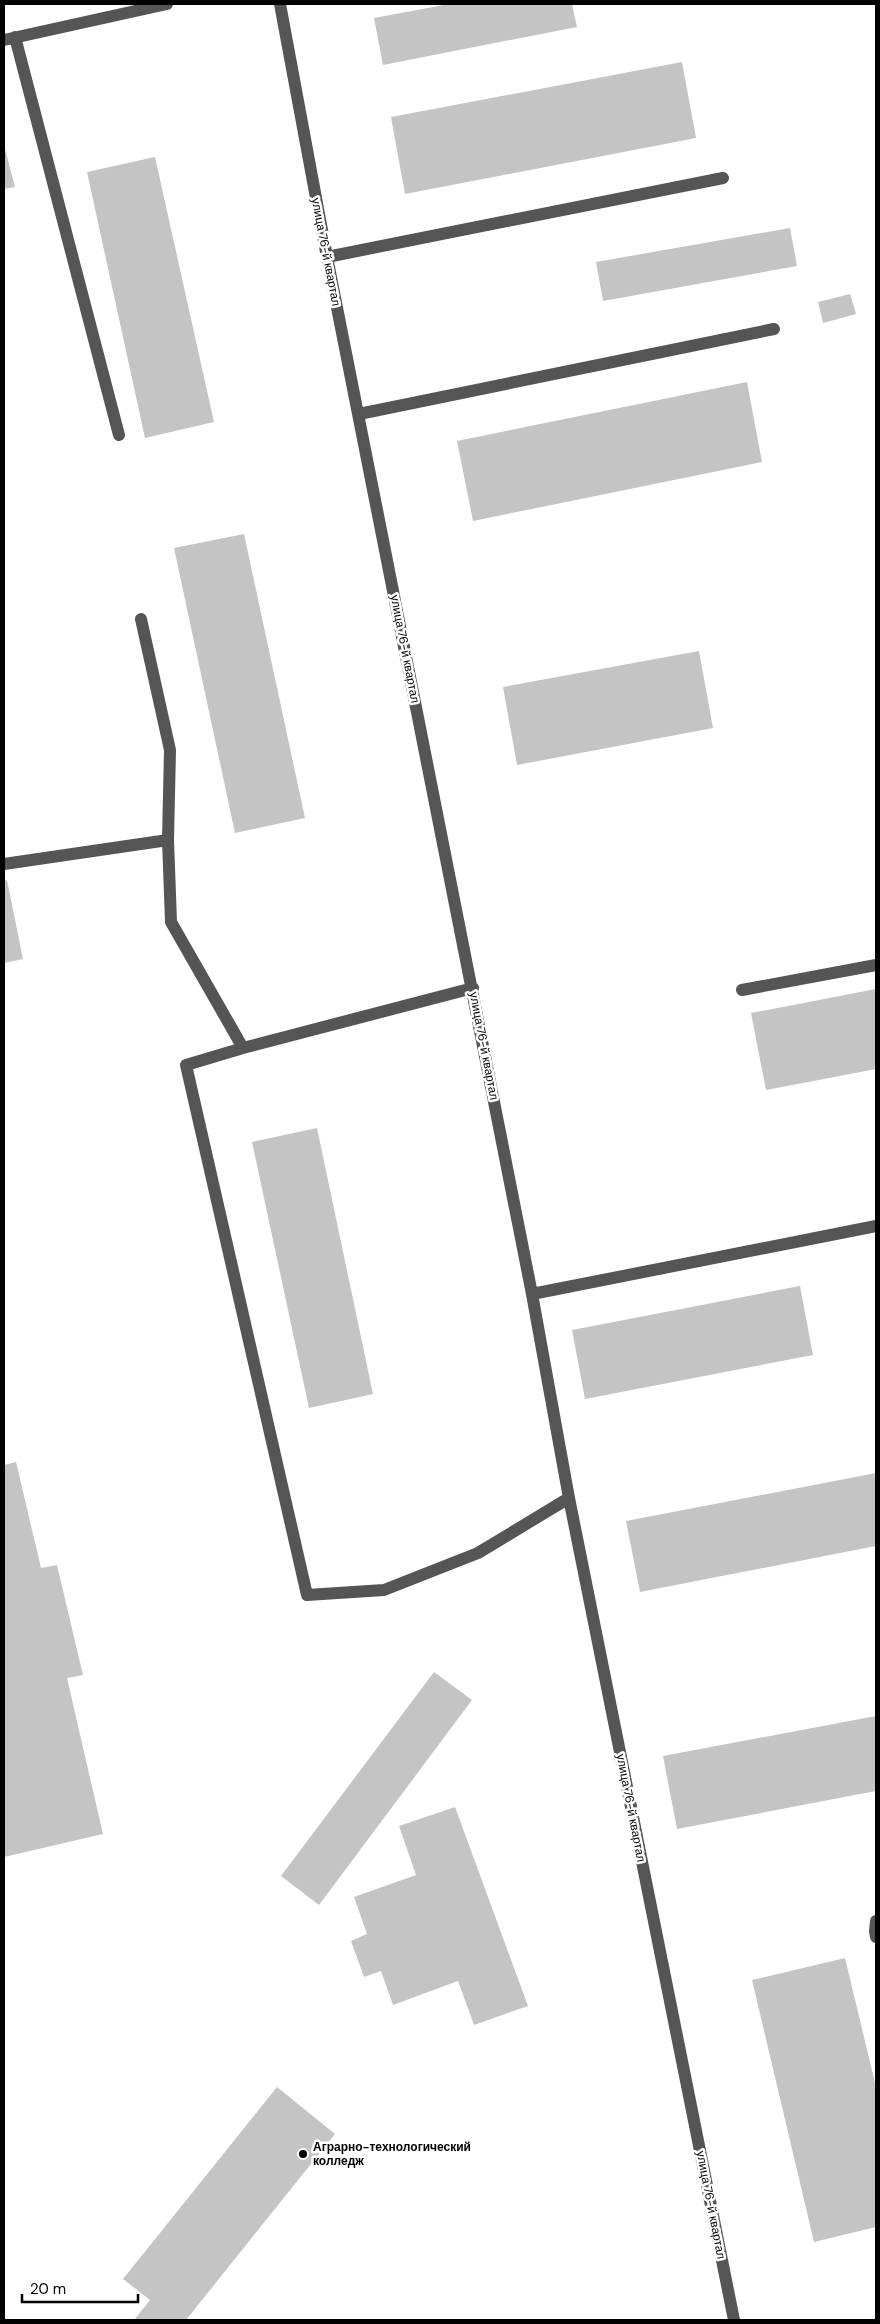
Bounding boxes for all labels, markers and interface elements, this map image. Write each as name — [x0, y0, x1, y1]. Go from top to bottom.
street label: улица 76-й квартал — [308, 197, 344, 307]
street label: улица 76-й квартал — [387, 594, 423, 704]
street label: улица 76-й квартал — [466, 991, 502, 1101]
street label: улица 76-й квартал — [613, 1753, 649, 1863]
place label: Аграрно-технологический колледж — [313, 2139, 471, 2169]
marker: Аграрно-технологический колледж — [297, 2148, 309, 2160]
street label: улица 76-й квартал — [693, 2150, 729, 2260]
scale bar — [22, 2272, 139, 2304]
text: 20 m — [30, 2279, 66, 2299]

